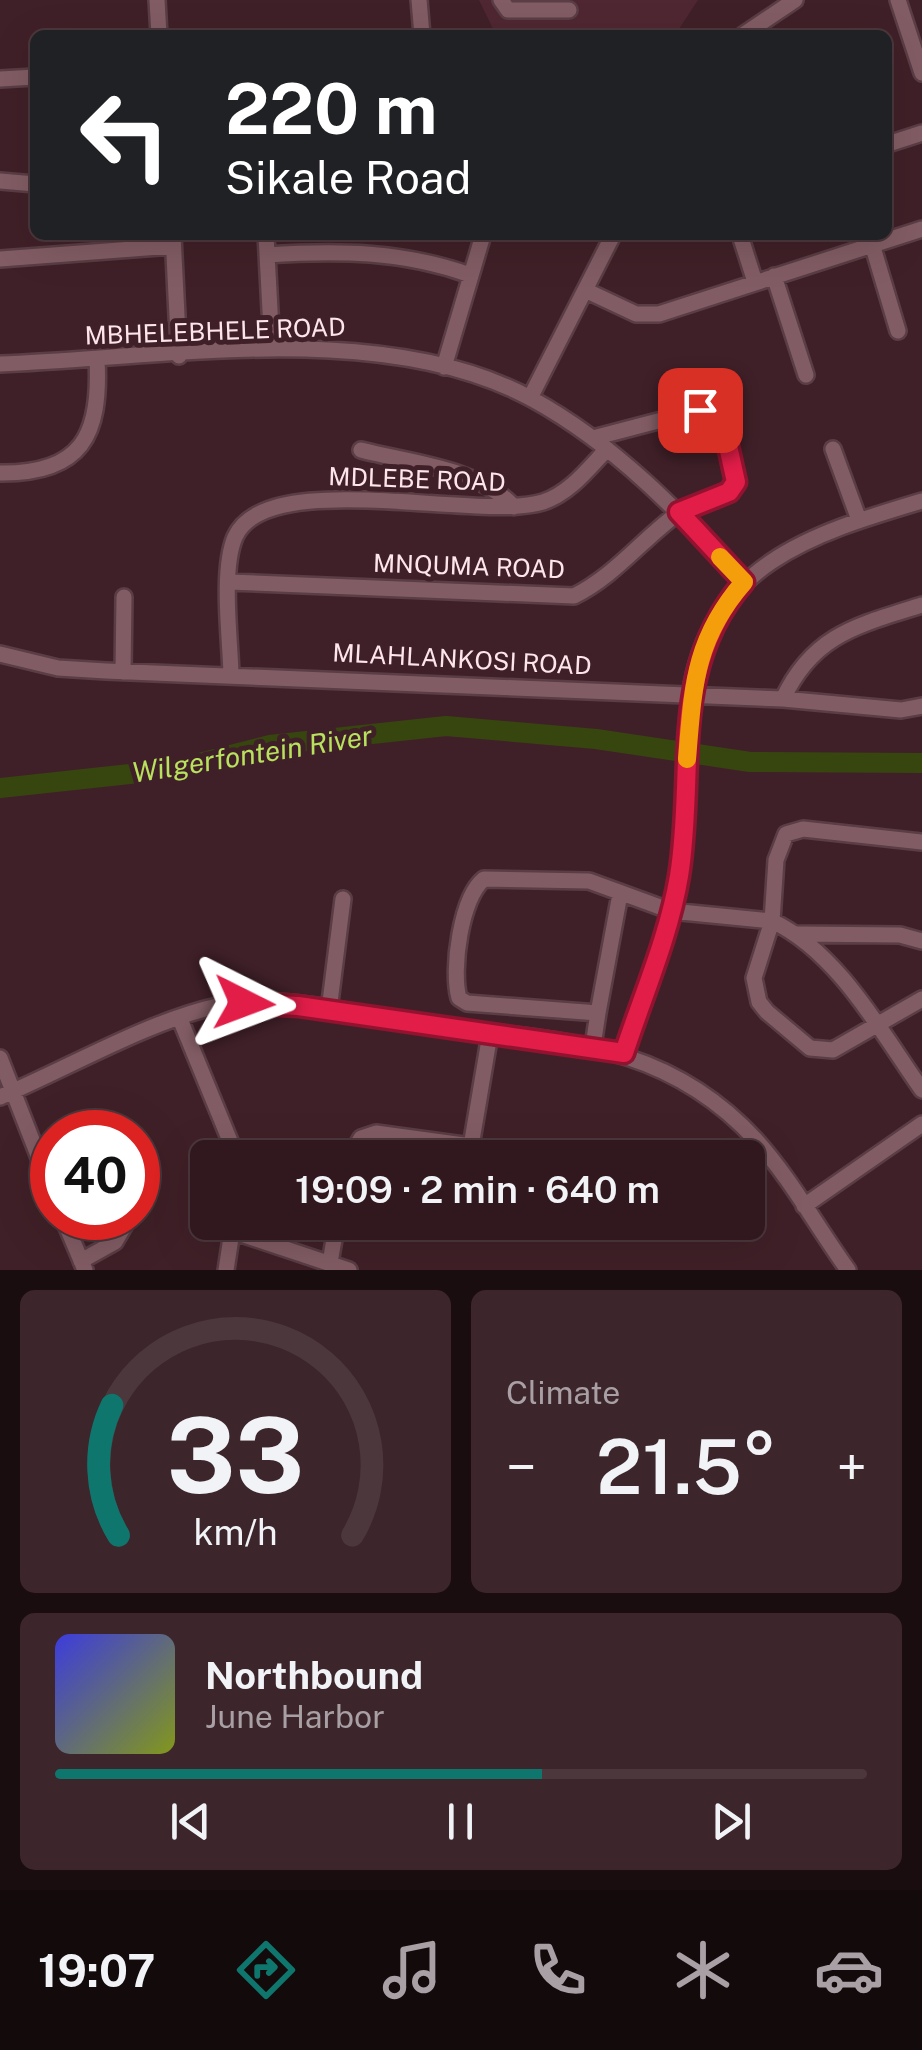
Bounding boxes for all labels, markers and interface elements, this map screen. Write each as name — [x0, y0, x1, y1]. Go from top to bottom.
text: 220 m — [225, 67, 438, 150]
icon: left — [60, 70, 190, 200]
text: Sikale Road — [225, 151, 471, 204]
street label: MBHELEBHELE ROAD — [84, 311, 346, 351]
pin — [658, 368, 743, 453]
icon: arrive — [673, 383, 728, 438]
street label: MDLEBE ROAD — [328, 461, 506, 497]
street label: MNQUMA ROAD — [373, 548, 565, 584]
street label: MLAHLANKOSI ROAD — [332, 637, 592, 681]
water label: Wilgerfontein River — [129, 718, 375, 789]
position arrow — [192, 951, 296, 1055]
speed limit sign: 40 — [30, 1110, 160, 1240]
text: 19:09 · 2 min · 640 m — [295, 1167, 660, 1212]
text: Climate — [506, 1374, 620, 1411]
text: 33 — [167, 1394, 305, 1516]
text: 21.5° — [596, 1423, 777, 1511]
text: − — [506, 1435, 537, 1499]
text: + — [836, 1435, 867, 1499]
text: km/h — [193, 1511, 278, 1553]
text: Northbound — [205, 1653, 423, 1698]
text: June Harbor — [205, 1698, 385, 1735]
icon: previous — [163, 1794, 218, 1849]
icon: pause — [433, 1794, 488, 1849]
icon: next — [704, 1794, 759, 1849]
icon: directions — [231, 1935, 301, 2005]
icon: music — [377, 1935, 447, 2005]
icon: phone — [523, 1935, 593, 2005]
icon: climate — [668, 1935, 738, 2005]
icon: car — [814, 1935, 884, 2005]
text: 19:07 — [38, 1944, 155, 1997]

